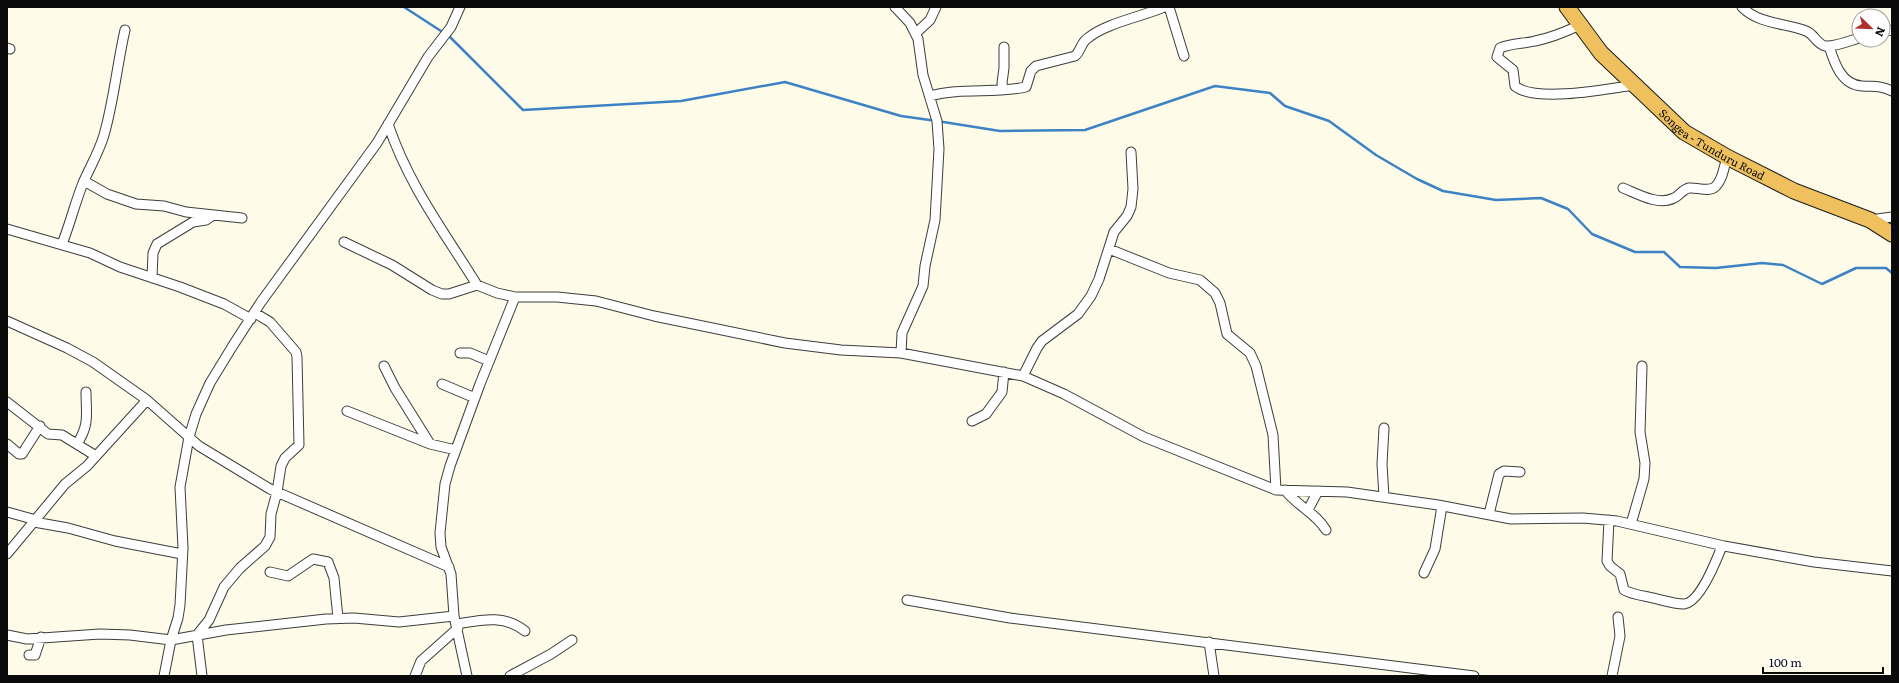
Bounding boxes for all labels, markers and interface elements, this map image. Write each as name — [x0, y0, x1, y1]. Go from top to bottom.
north arrow — [1851, 8, 1891, 48]
text: N — [1872, 25, 1890, 40]
street label: Songea - Tunduru Road — [1656, 105, 1768, 183]
scale bar — [1763, 649, 1883, 675]
text: 100 m — [1769, 653, 1802, 671]

